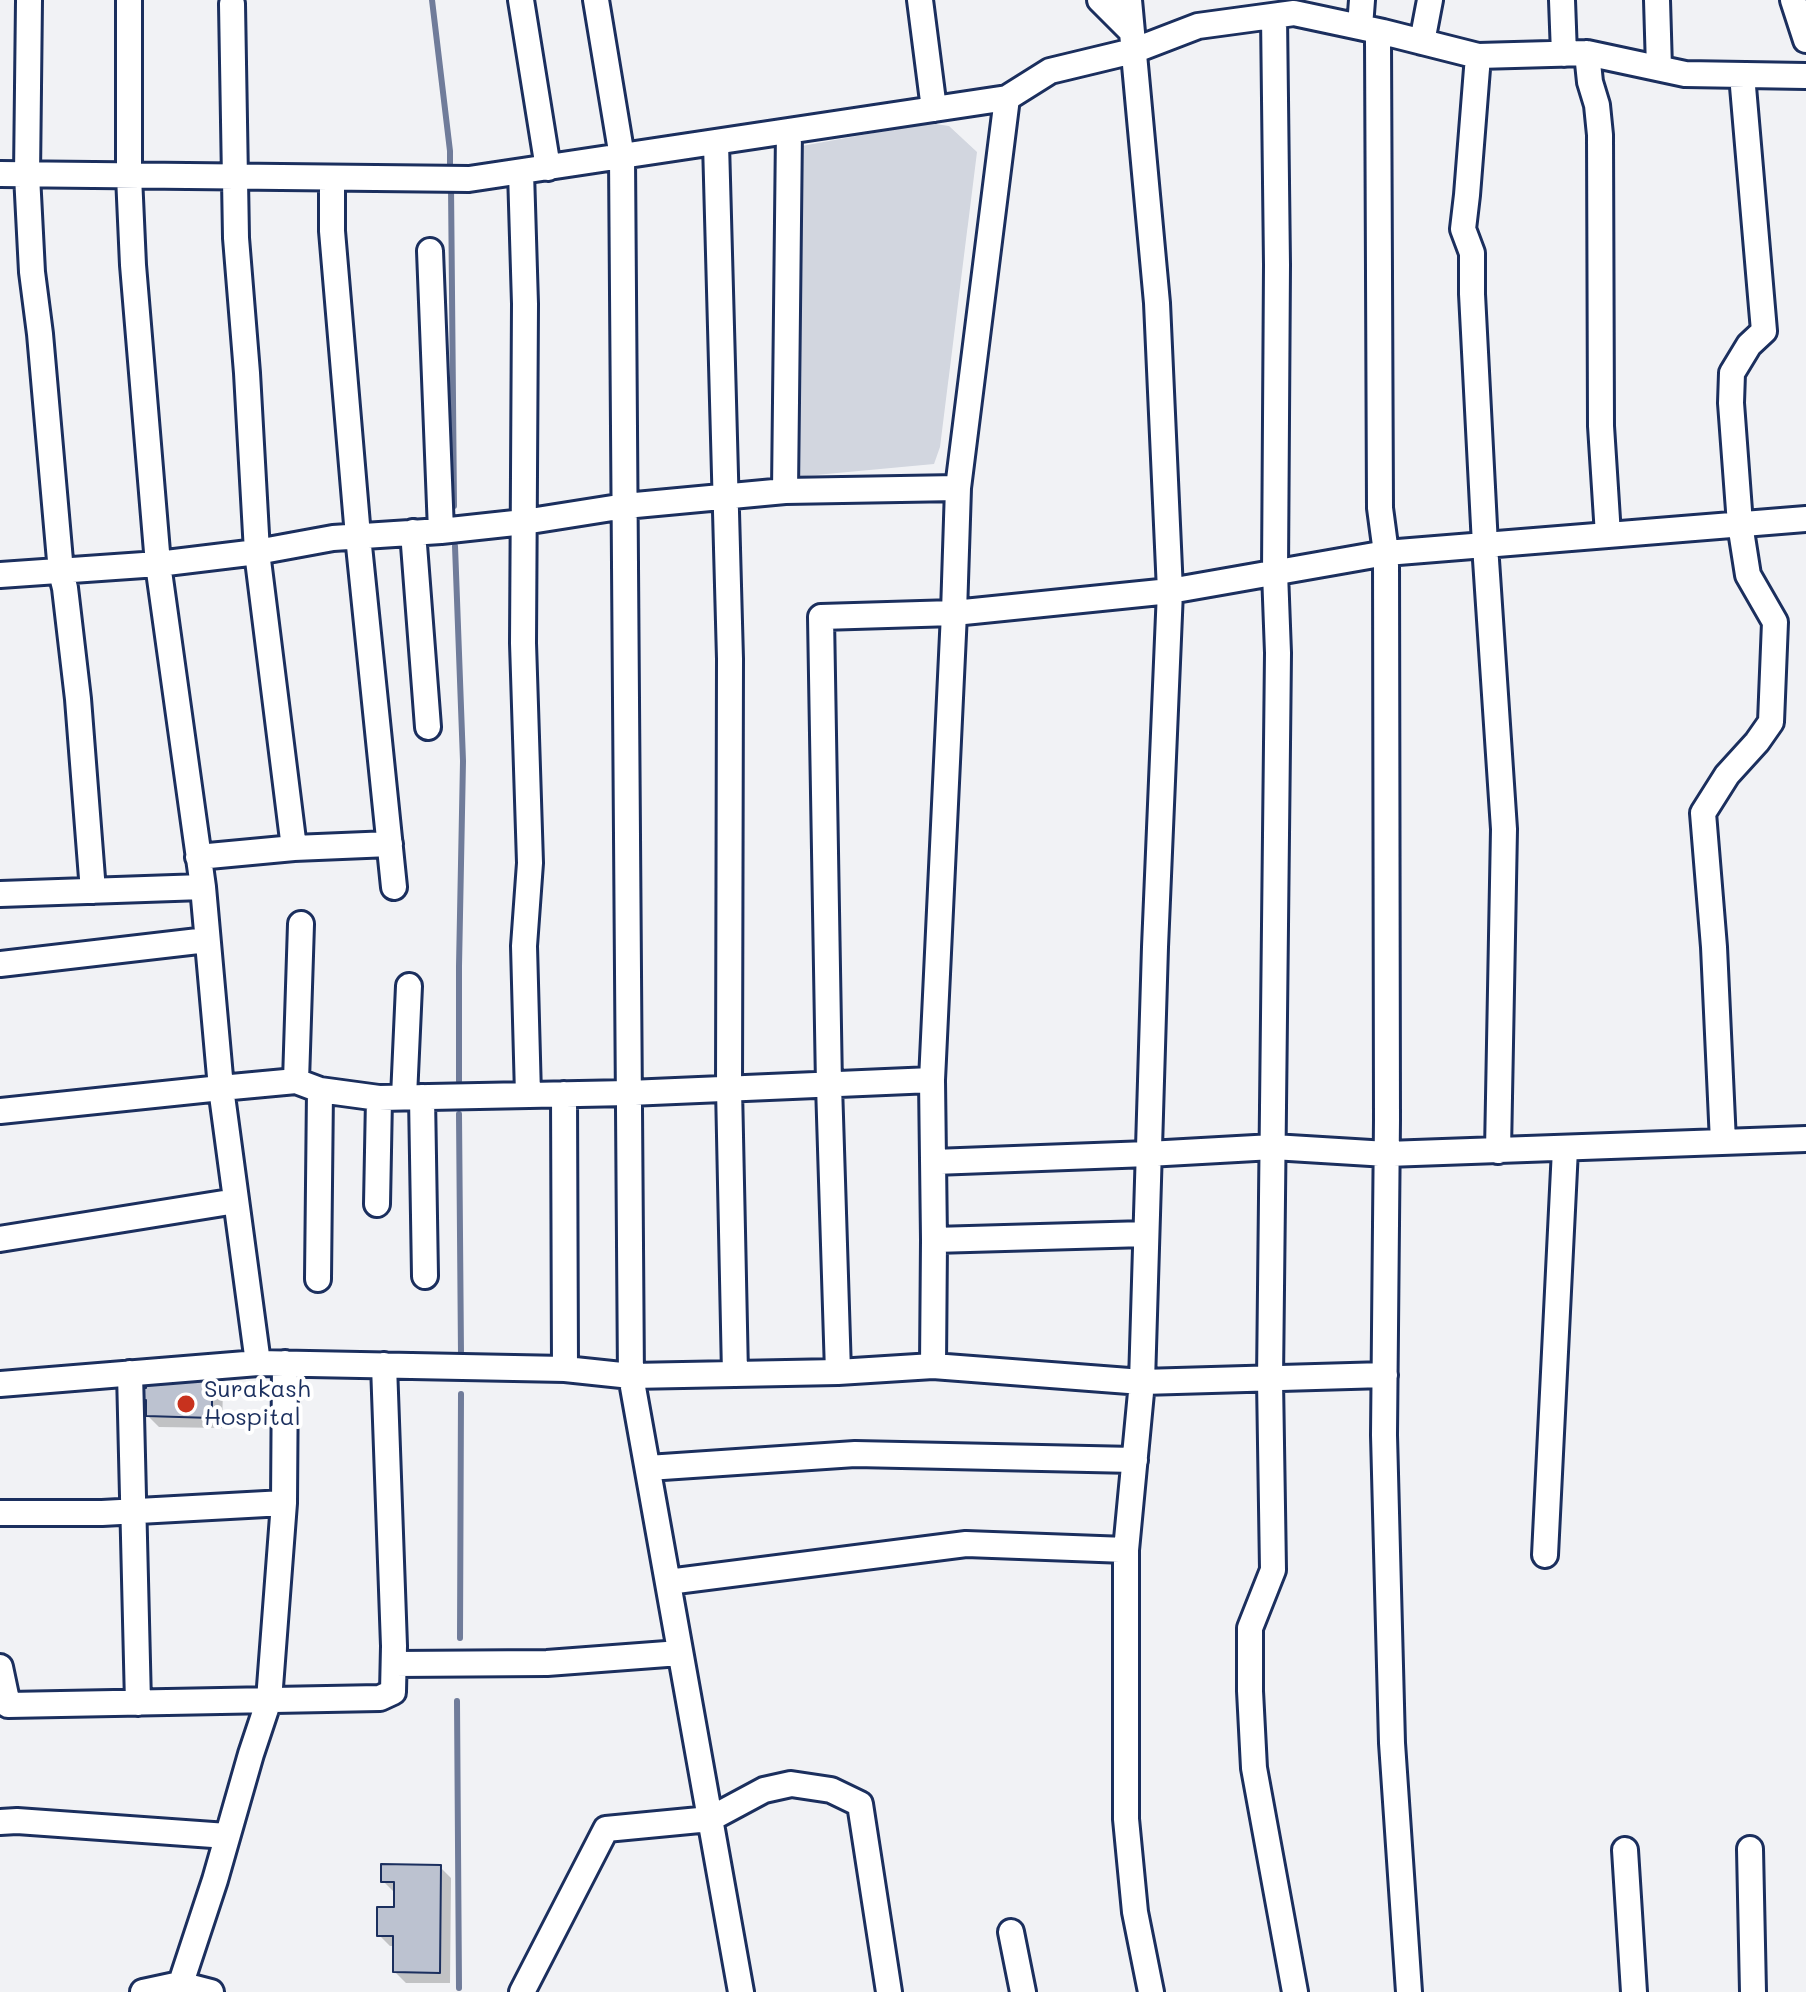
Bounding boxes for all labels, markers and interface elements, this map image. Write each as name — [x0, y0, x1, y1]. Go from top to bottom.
place label: Surakash Hospital — [204, 1376, 311, 1432]
marker: Surakash Hospital — [175, 1393, 197, 1415]

